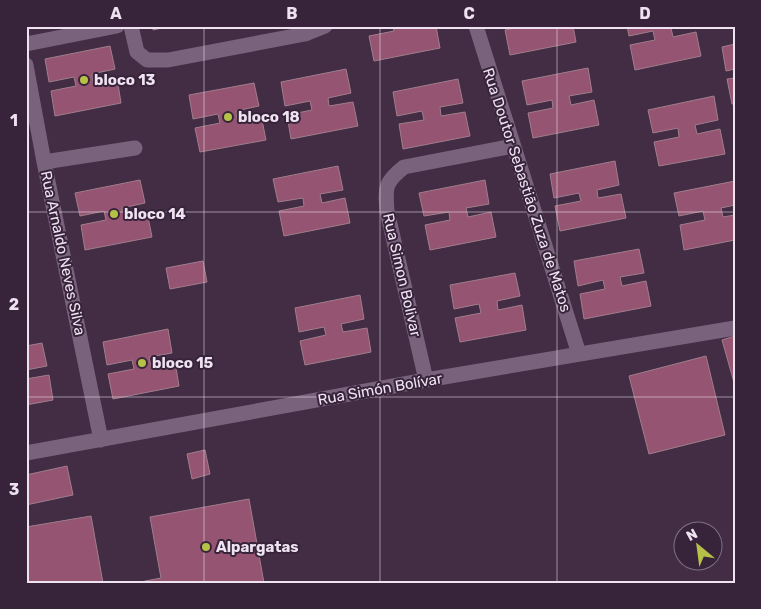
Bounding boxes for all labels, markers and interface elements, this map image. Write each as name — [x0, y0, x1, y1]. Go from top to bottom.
text: A — [110, 4, 122, 23]
text: B — [286, 4, 298, 23]
text: C — [463, 4, 475, 23]
text: D — [639, 4, 651, 23]
street label: Rua Doutor Sebastião Zuza de Matos — [479, 66, 575, 315]
place label: bloco 13 — [94, 71, 156, 89]
marker: bloco 13 — [78, 74, 90, 86]
place label: bloco 18 — [238, 108, 300, 126]
text: 1 — [10, 111, 18, 130]
marker: bloco 18 — [222, 111, 234, 123]
street label: Rua Arnaldo Neves Silva — [37, 169, 89, 337]
place label: bloco 14 — [124, 205, 186, 223]
marker: bloco 14 — [108, 208, 120, 220]
street label: Rua Simon Bolivar — [379, 211, 425, 339]
text: 2 — [9, 295, 19, 314]
place label: bloco 15 — [152, 354, 214, 372]
marker: bloco 15 — [136, 357, 148, 369]
street label: Rua Simón Bolívar — [316, 369, 444, 409]
text: 3 — [9, 480, 19, 499]
north arrow — [674, 522, 724, 572]
text: N — [683, 525, 700, 545]
place label: Alpargatas — [216, 538, 299, 556]
marker: Alpargatas — [200, 541, 212, 553]

